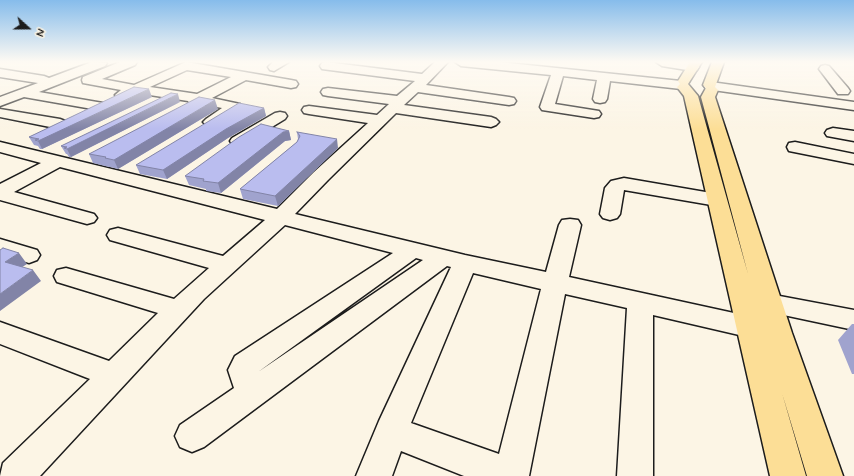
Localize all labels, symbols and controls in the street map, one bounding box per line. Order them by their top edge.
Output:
north arrow [8,8,48,48]
text: N [31,26,47,38]

